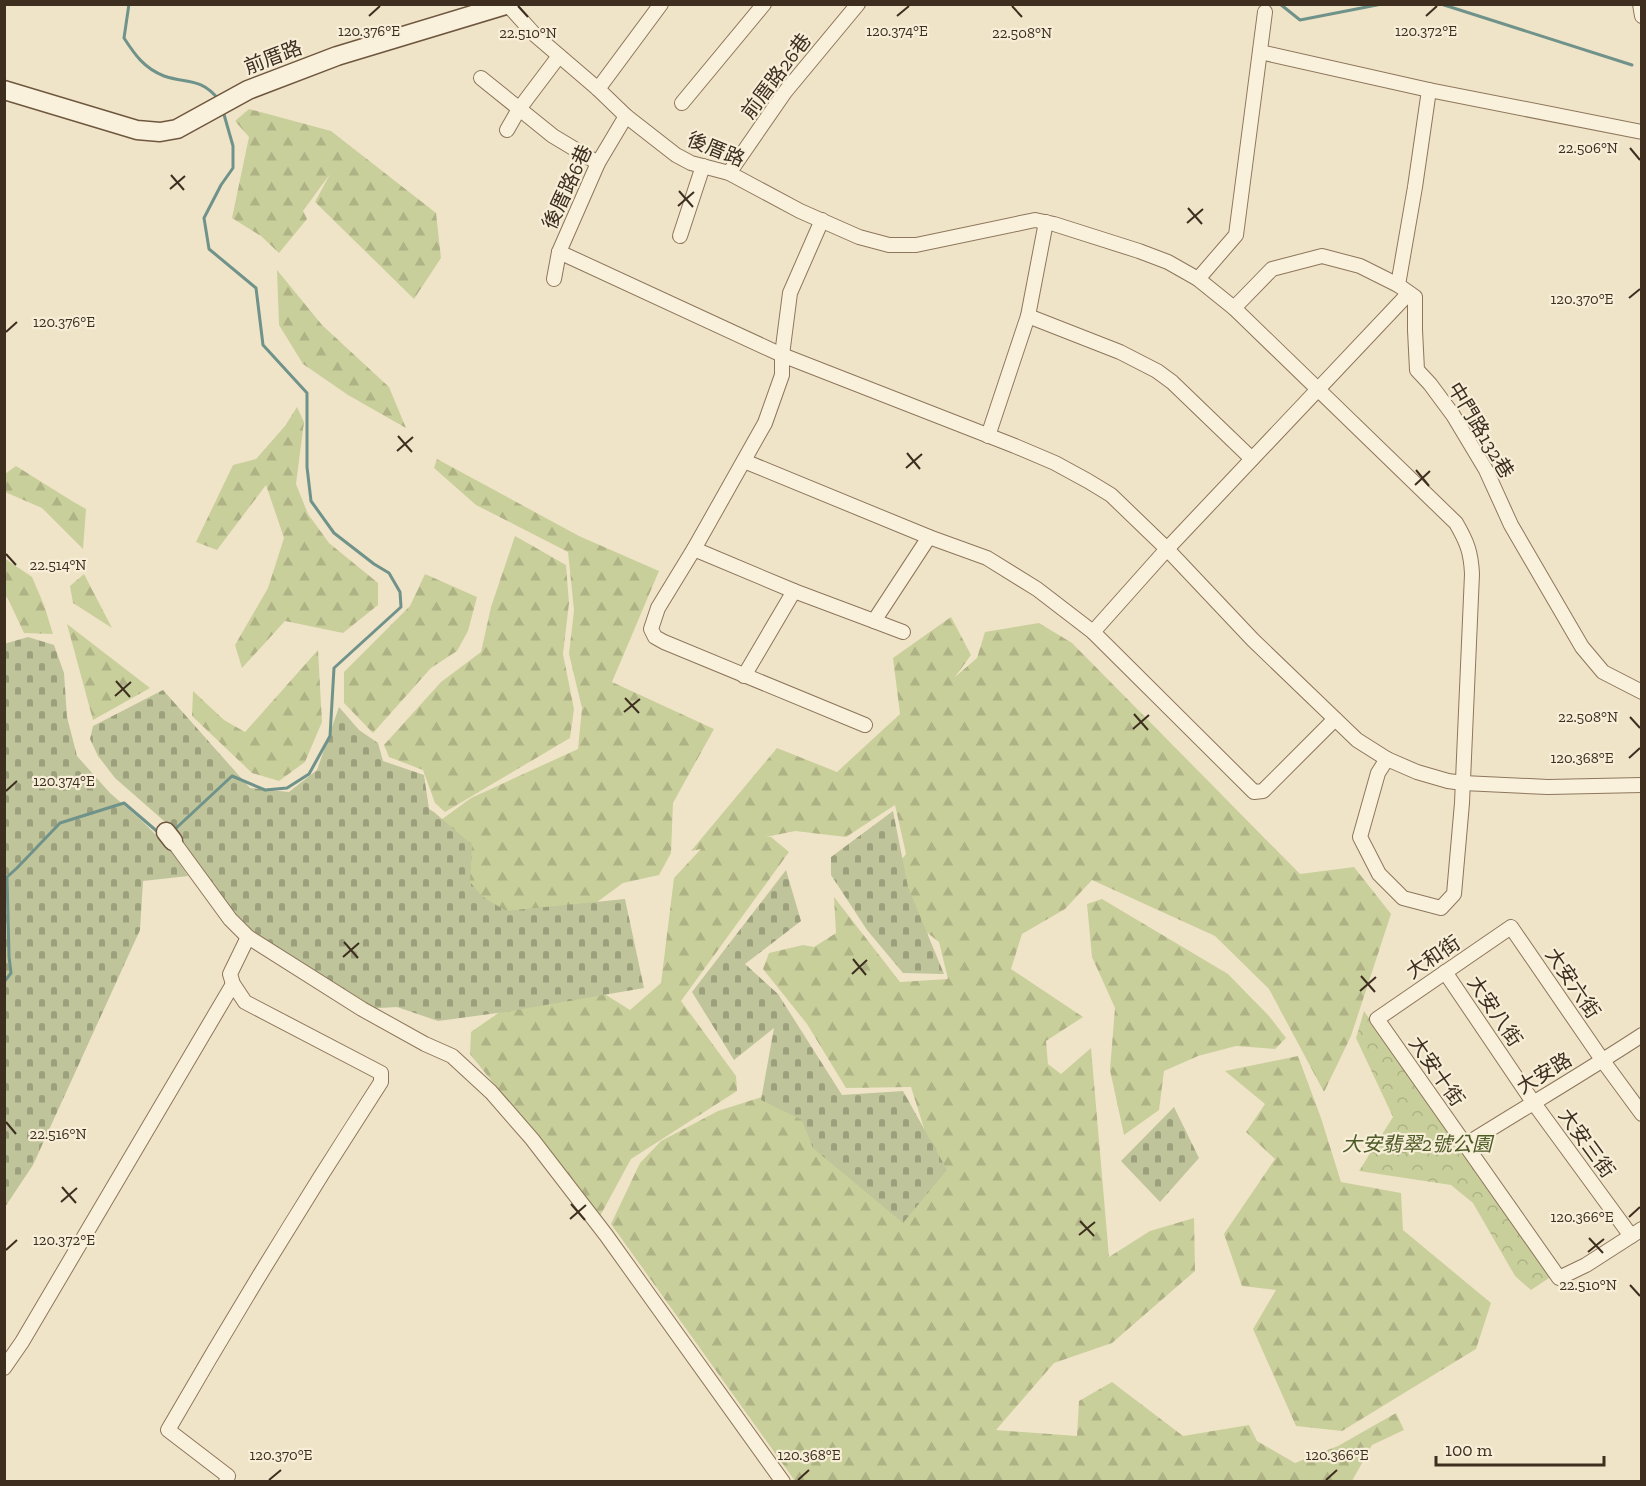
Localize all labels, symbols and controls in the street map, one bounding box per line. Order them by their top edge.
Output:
text: 120.376°E [338,22,400,40]
text: 120.374°E [866,22,928,40]
text: 120.372°E [1395,22,1457,40]
text: 22.510°N [499,24,557,42]
text: 22.508°N [992,24,1052,42]
street label: 前厝路26巷 [736,28,816,124]
street label: 前厝路 [241,35,305,79]
street label: 後厝路 [684,127,748,171]
text: 22.506°N [1558,139,1618,157]
street label: 後厝路6巷 [537,141,597,233]
text: 120.370°E [1551,290,1614,308]
text: 120.376°E [33,313,95,331]
street label: 中門路132巷 [1443,378,1519,482]
text: 22.514°N [30,556,86,574]
text: 22.508°N [1558,708,1618,726]
text: 120.368°E [1550,749,1614,767]
text: 120.374°E [33,772,95,790]
street label: 大和街 [1401,930,1465,984]
street label: 大安六街 [1541,943,1605,1023]
street label: 大安八街 [1463,971,1527,1051]
street label: 大安十街 [1404,1031,1470,1111]
street label: 大安路 [1512,1047,1576,1099]
street label: 大安三街 [1554,1104,1620,1182]
text: 22.516°N [29,1125,87,1143]
park label: 大安翡翠2號公園 [1342,1132,1495,1156]
text: 120.366°E [1550,1208,1614,1226]
text: 120.372°E [33,1231,95,1249]
text: 22.510°N [1559,1276,1617,1294]
scale bar [1436,1429,1604,1467]
text: 100 m [1445,1439,1493,1461]
text: 120.370°E [250,1446,313,1464]
text: 120.368°E [777,1446,841,1464]
text: 120.366°E [1305,1446,1369,1464]

